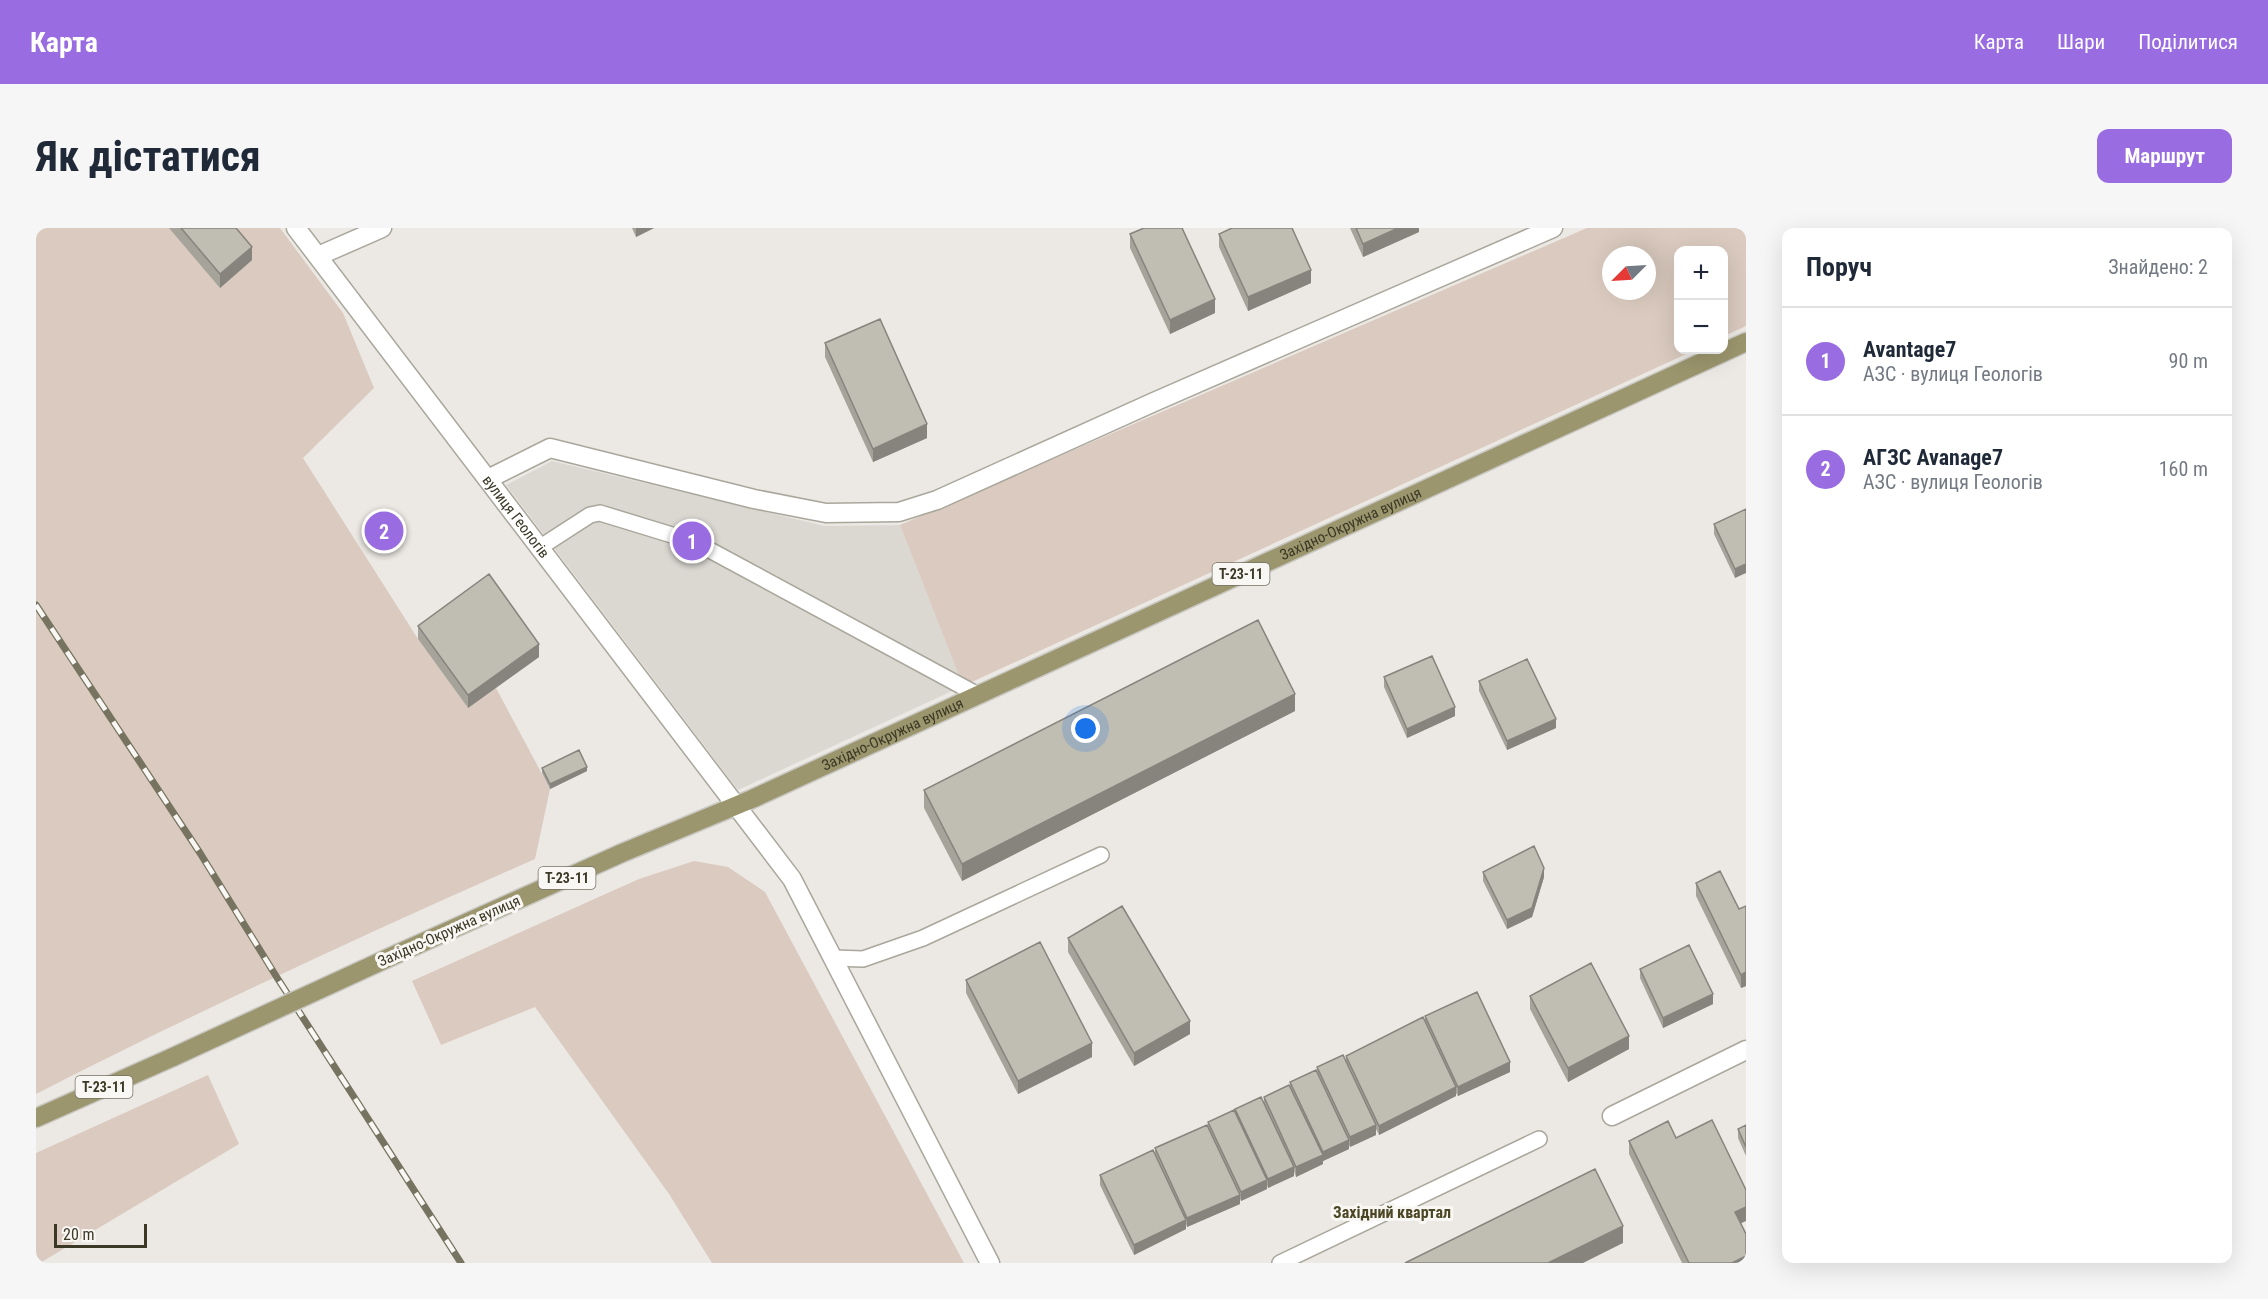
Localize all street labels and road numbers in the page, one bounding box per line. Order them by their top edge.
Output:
street label: вулиця Геологів [479,472,553,562]
street label: Західно-Окружна вулиця [1277,483,1424,564]
road number: Т-23-11 [1212,563,1270,585]
street label: Західно-Окружна вулиця [819,694,966,775]
road number: Т-23-11 [538,867,596,889]
street label: Західно-Окружна вулиця [375,892,523,970]
road number: Т-23-11 [76,1076,133,1098]

